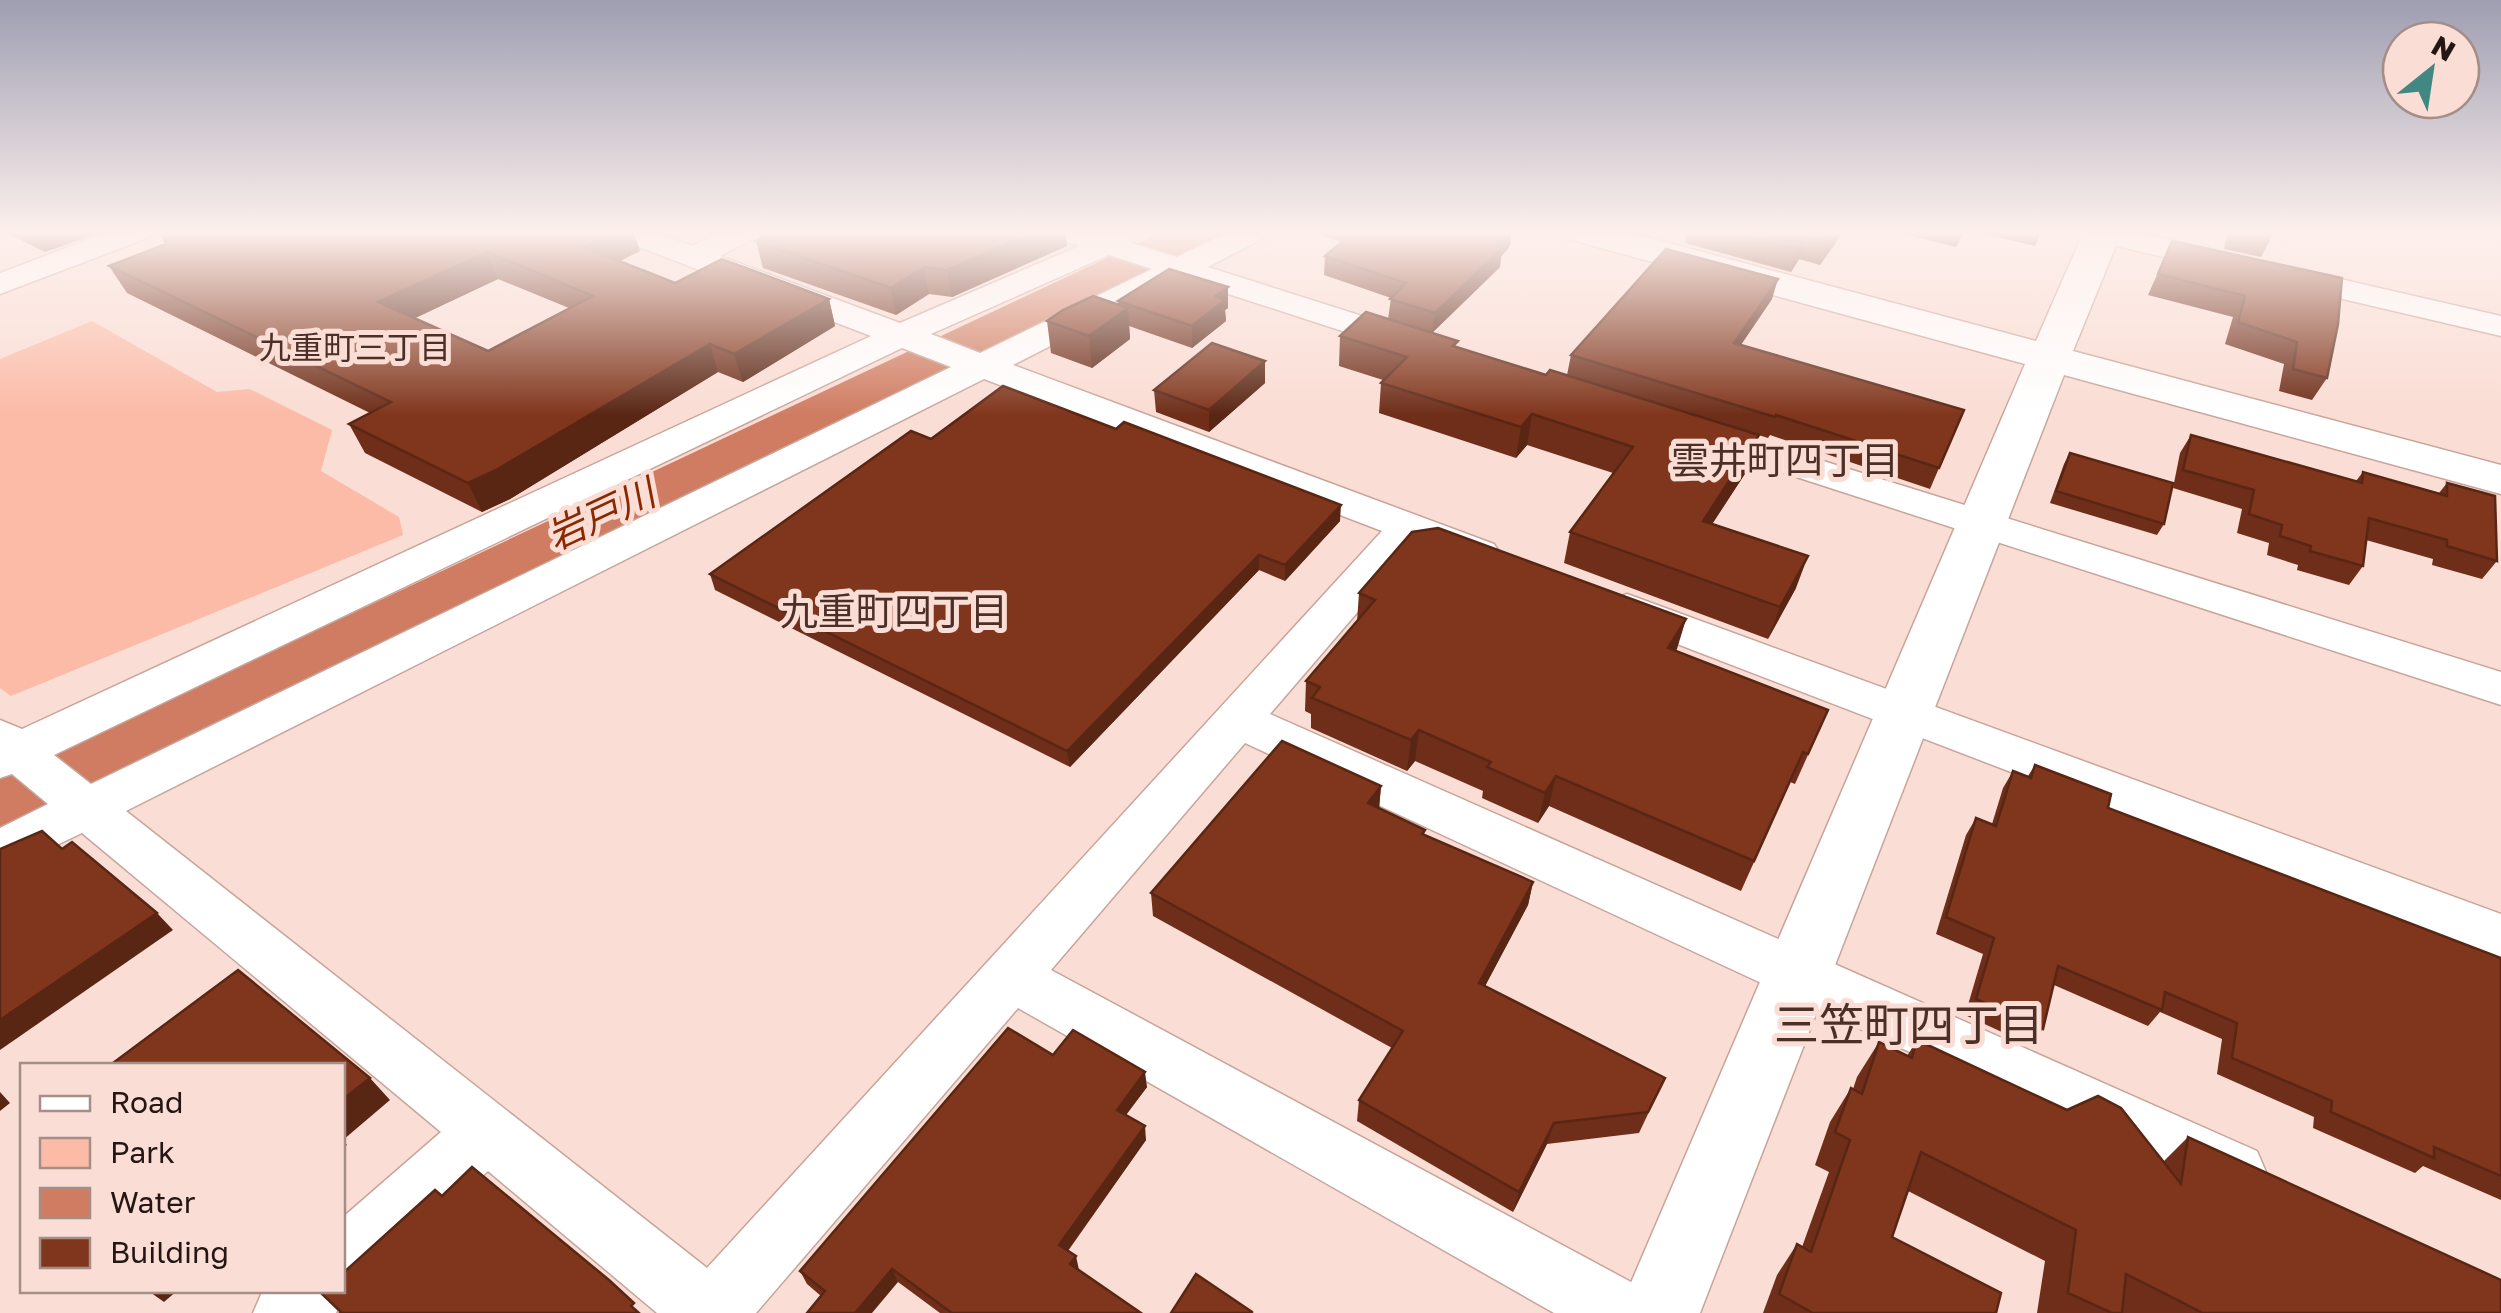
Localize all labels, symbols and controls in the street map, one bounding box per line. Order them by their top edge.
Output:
north arrow [2381,20,2481,120]
text: N [2426,28,2461,68]
district label: 九重町三丁目 [259,328,451,366]
district label: 雲井町四丁目 [1671,437,1899,482]
water label: 岩戸川 [539,467,665,558]
district label: 九重町四丁目 [780,588,1008,633]
district label: 三笠町四丁目 [1774,997,2044,1051]
legend [20,1063,345,1293]
text: Road [110,1084,184,1120]
text: Park [110,1134,175,1170]
text: Water [110,1184,196,1220]
text: Building [110,1234,229,1270]

